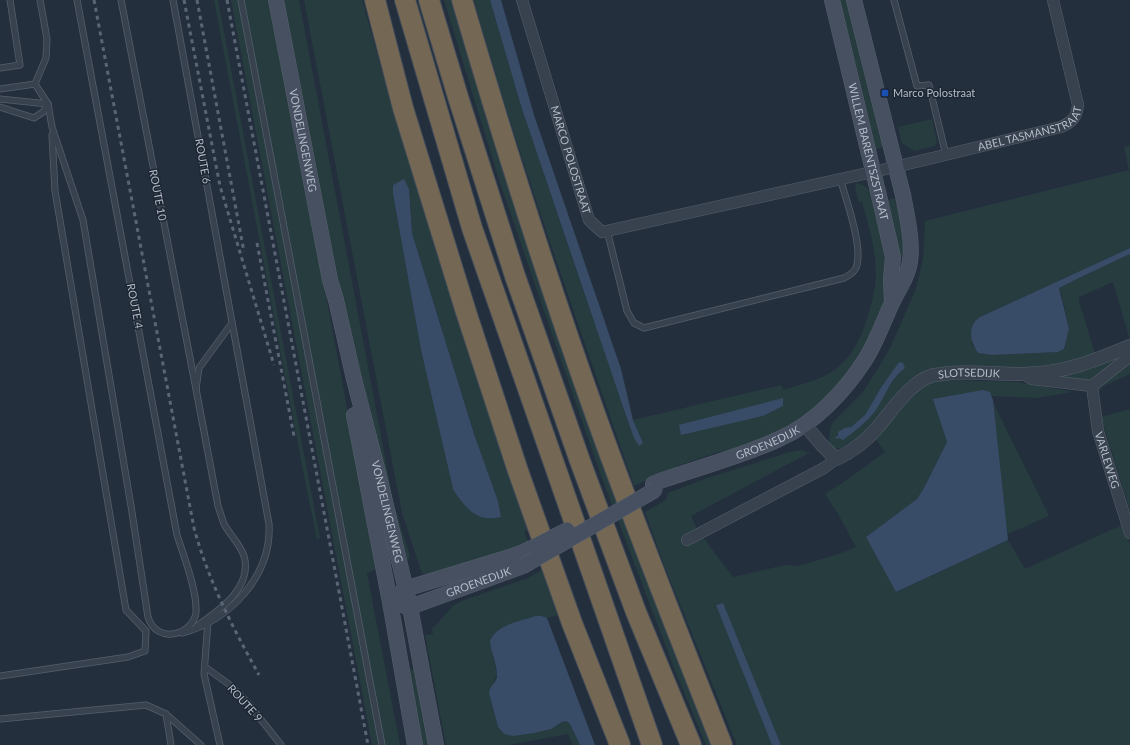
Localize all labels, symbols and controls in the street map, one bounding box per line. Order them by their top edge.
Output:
street label: WILLEM BARENTSZSTRAAT [846,82,892,222]
place label: Marco Polostraat [893,86,975,99]
street label: VONDELINGENWEG [287,88,320,193]
marker: Marco Polostraat [880,88,890,98]
street label: MARCO POLOSTRAAT [548,104,594,216]
street label: ABEL TASMANSTRAAT [976,104,1084,153]
street label: ROUTE 6 [193,137,214,185]
street label: ROUTE 10 [147,168,170,222]
street label: ROUTE 4 [125,282,146,330]
street label: SLOTSEDIJK [937,365,1001,381]
street label: GROENEDIJK [734,422,802,462]
street label: VARLEWEG [1093,430,1123,490]
street label: VONDELINGENWEG [369,459,406,564]
street label: GROENEDIJK [444,564,513,599]
street label: ROUTE 9 [225,681,266,724]

